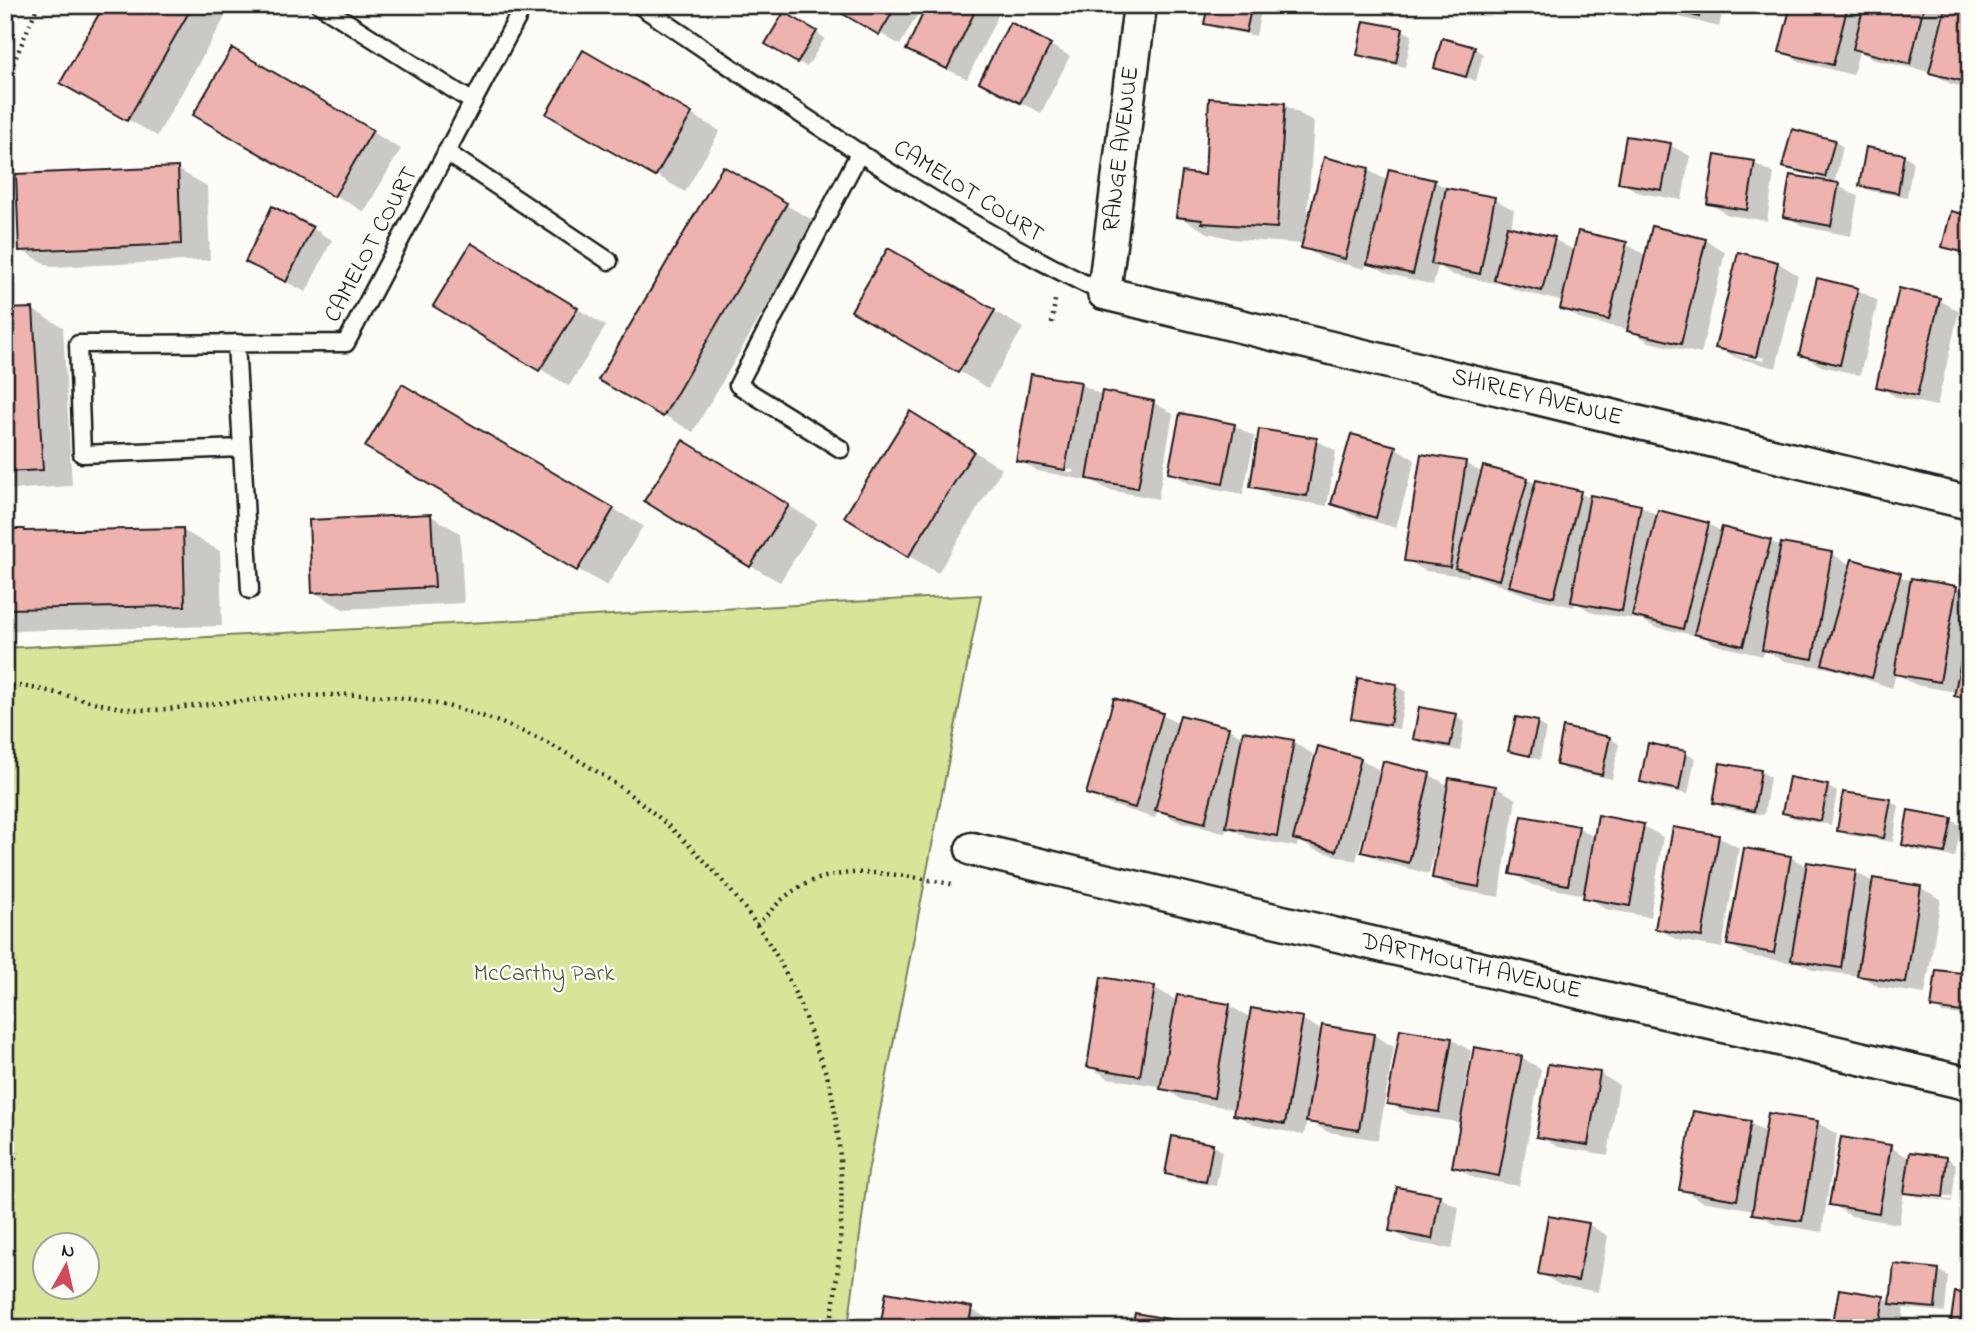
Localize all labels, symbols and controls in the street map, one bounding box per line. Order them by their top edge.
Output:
street label: RANGE AVENUE [1094,64,1150,234]
street label: CAMELOT COURT [886,132,1050,253]
street label: CAMELOT COURT [316,161,428,329]
street label: SHIRLEY AVENUE [1448,360,1626,436]
street label: DARTMOUTH AVENUE [1356,924,1585,1009]
park label: McCarthy Park [474,957,615,993]
north arrow [32,1232,102,1302]
text: N [60,1237,76,1266]

